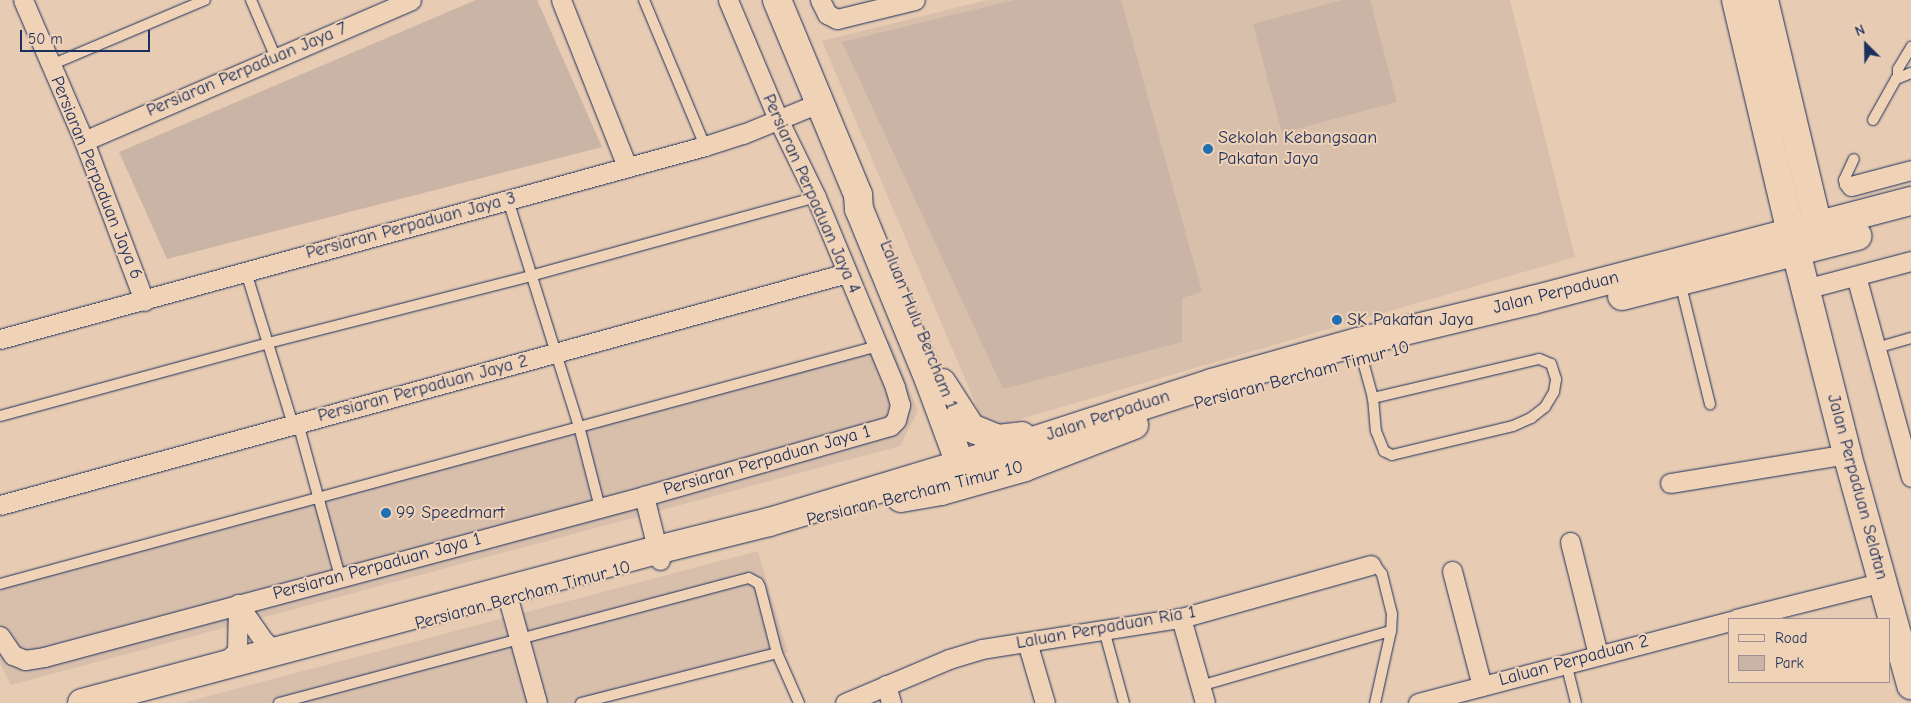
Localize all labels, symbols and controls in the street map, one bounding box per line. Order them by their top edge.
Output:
street label: Persiaran Perpaduan Jaya 7 [143,18,351,122]
scale bar [22,20,152,52]
north arrow [1841,20,1891,70]
text: N [1852,21,1867,40]
text: 50 m [28,30,63,48]
street label: Persiaran Perpaduan Jaya 6 [45,73,147,283]
street label: Persiaran Perpaduan Jaya 4 [757,91,865,297]
place label: Sekolah Kebangsaan Pakatan Jaya [1218,128,1377,170]
marker: Sekolah Kebangsaan Pakatan Jaya [1202,143,1214,155]
street label: Persiaran Perpaduan Jaya 3 [304,188,518,264]
street label: Laluan Hulu Bercham 1 [874,237,962,413]
street label: Jalan Perpaduan [1491,267,1621,319]
place label: SK Pakatan Jaya [1347,309,1474,331]
marker: SK Pakatan Jaya [1331,314,1343,326]
street label: Persiaran Bercham Timur 10 [1192,337,1412,415]
street label: Persiaran Perpaduan Jaya 2 [316,351,530,427]
street label: Jalan Perpaduan [1043,386,1173,446]
street label: Jalan Perpaduan Selatan [1822,392,1892,582]
street label: Persiaran Perpaduan Jaya 1 [661,421,873,501]
street label: Persiaran Bercham Timur 10 [804,457,1026,531]
place label: 99 Speedmart [396,502,505,524]
marker: 99 Speedmart [380,507,392,519]
street label: Persiaran Perpaduan Jaya 1 [271,529,483,605]
street label: Persiaran Bercham Timur 10 [413,557,633,635]
street label: Laluan Perpaduan Ria 1 [1015,602,1197,654]
legend [1728,618,1891,683]
text: Road [1775,629,1807,647]
street label: Laluan Perpaduan 2 [1497,631,1651,691]
text: Park [1775,654,1804,672]

